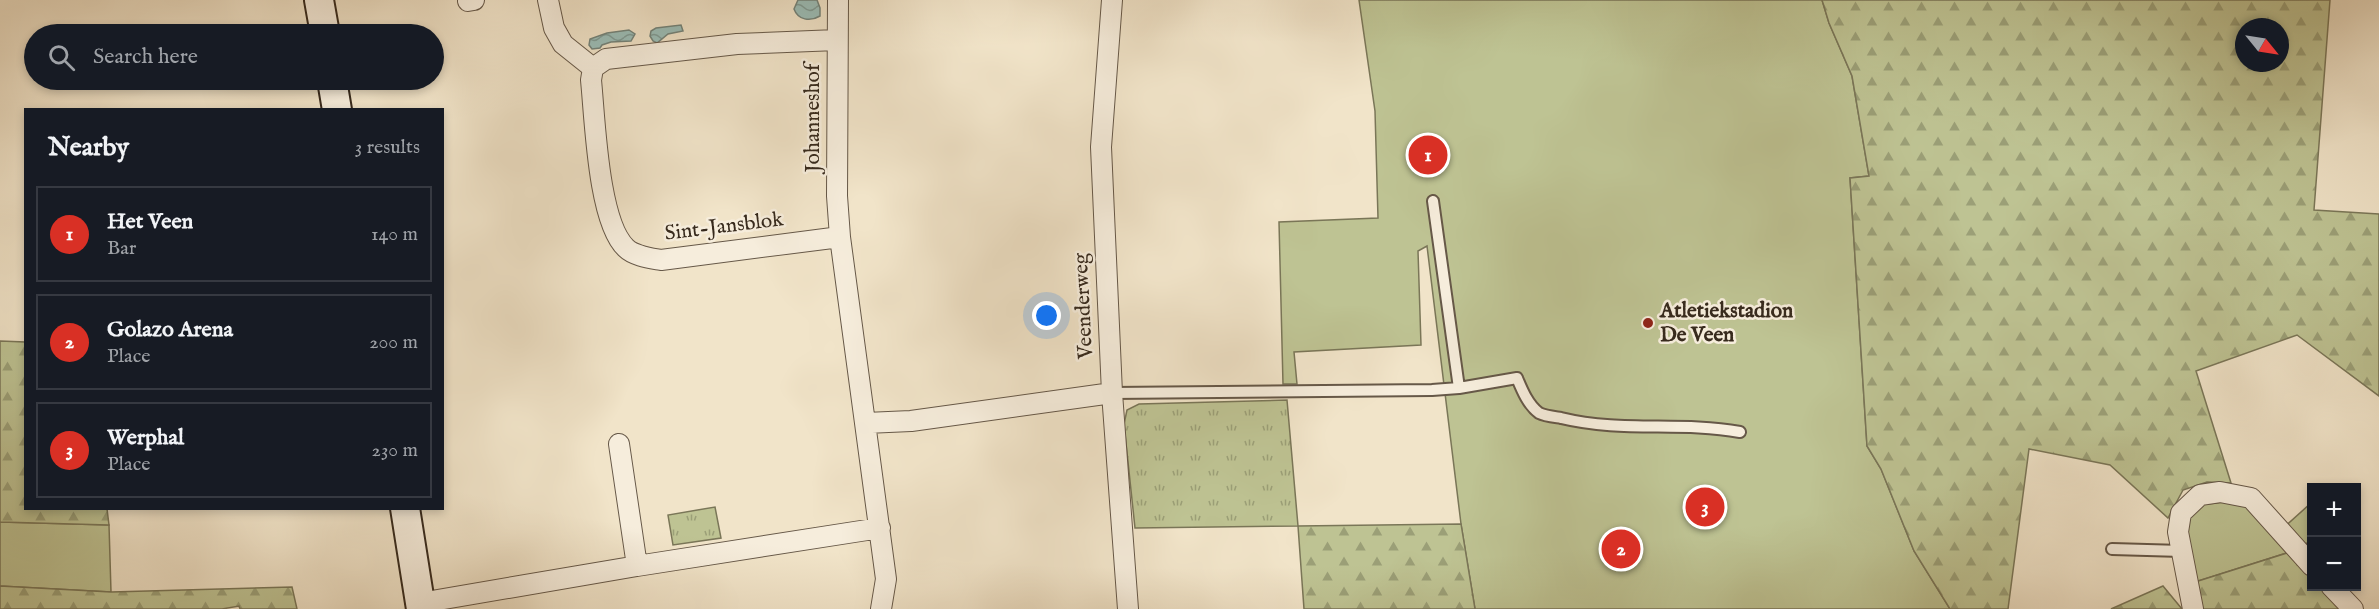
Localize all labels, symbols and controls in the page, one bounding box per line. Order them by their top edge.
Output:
north arrow [2235,18,2289,72]
search box [24,24,444,90]
icon: search [45,41,78,74]
text: Search here [93,43,198,71]
street label: Johanneshof [800,60,827,174]
text: Nearby [48,131,129,164]
pin: 1 [1408,132,1448,178]
text: 3 results [355,135,420,160]
street label: Sint-Jansblok [663,206,786,248]
text: Het Veen [107,208,193,236]
text: 1 [66,222,73,247]
text: 140 m [371,222,418,247]
text: Bar [107,236,136,261]
street label: Veenderweg [1068,252,1100,361]
place label: Atletiekstadion De Veen [1659,298,1793,349]
your location [1032,301,1061,330]
text: Golazo Arena [107,316,233,344]
marker: Atletiekstadion De Veen [1641,316,1655,330]
text: 2 [65,330,74,355]
text: 200 m [369,330,418,355]
text: Place [107,344,150,369]
text: Werphal [107,424,184,452]
text: 3 [66,438,73,463]
text: 230 m [372,438,418,463]
text: Place [107,452,150,477]
map controls [2307,483,2361,591]
button: + [2307,483,2361,537]
pin: 3 [1686,484,1724,530]
pin: 2 [1602,526,1640,572]
button: − [2307,537,2361,591]

